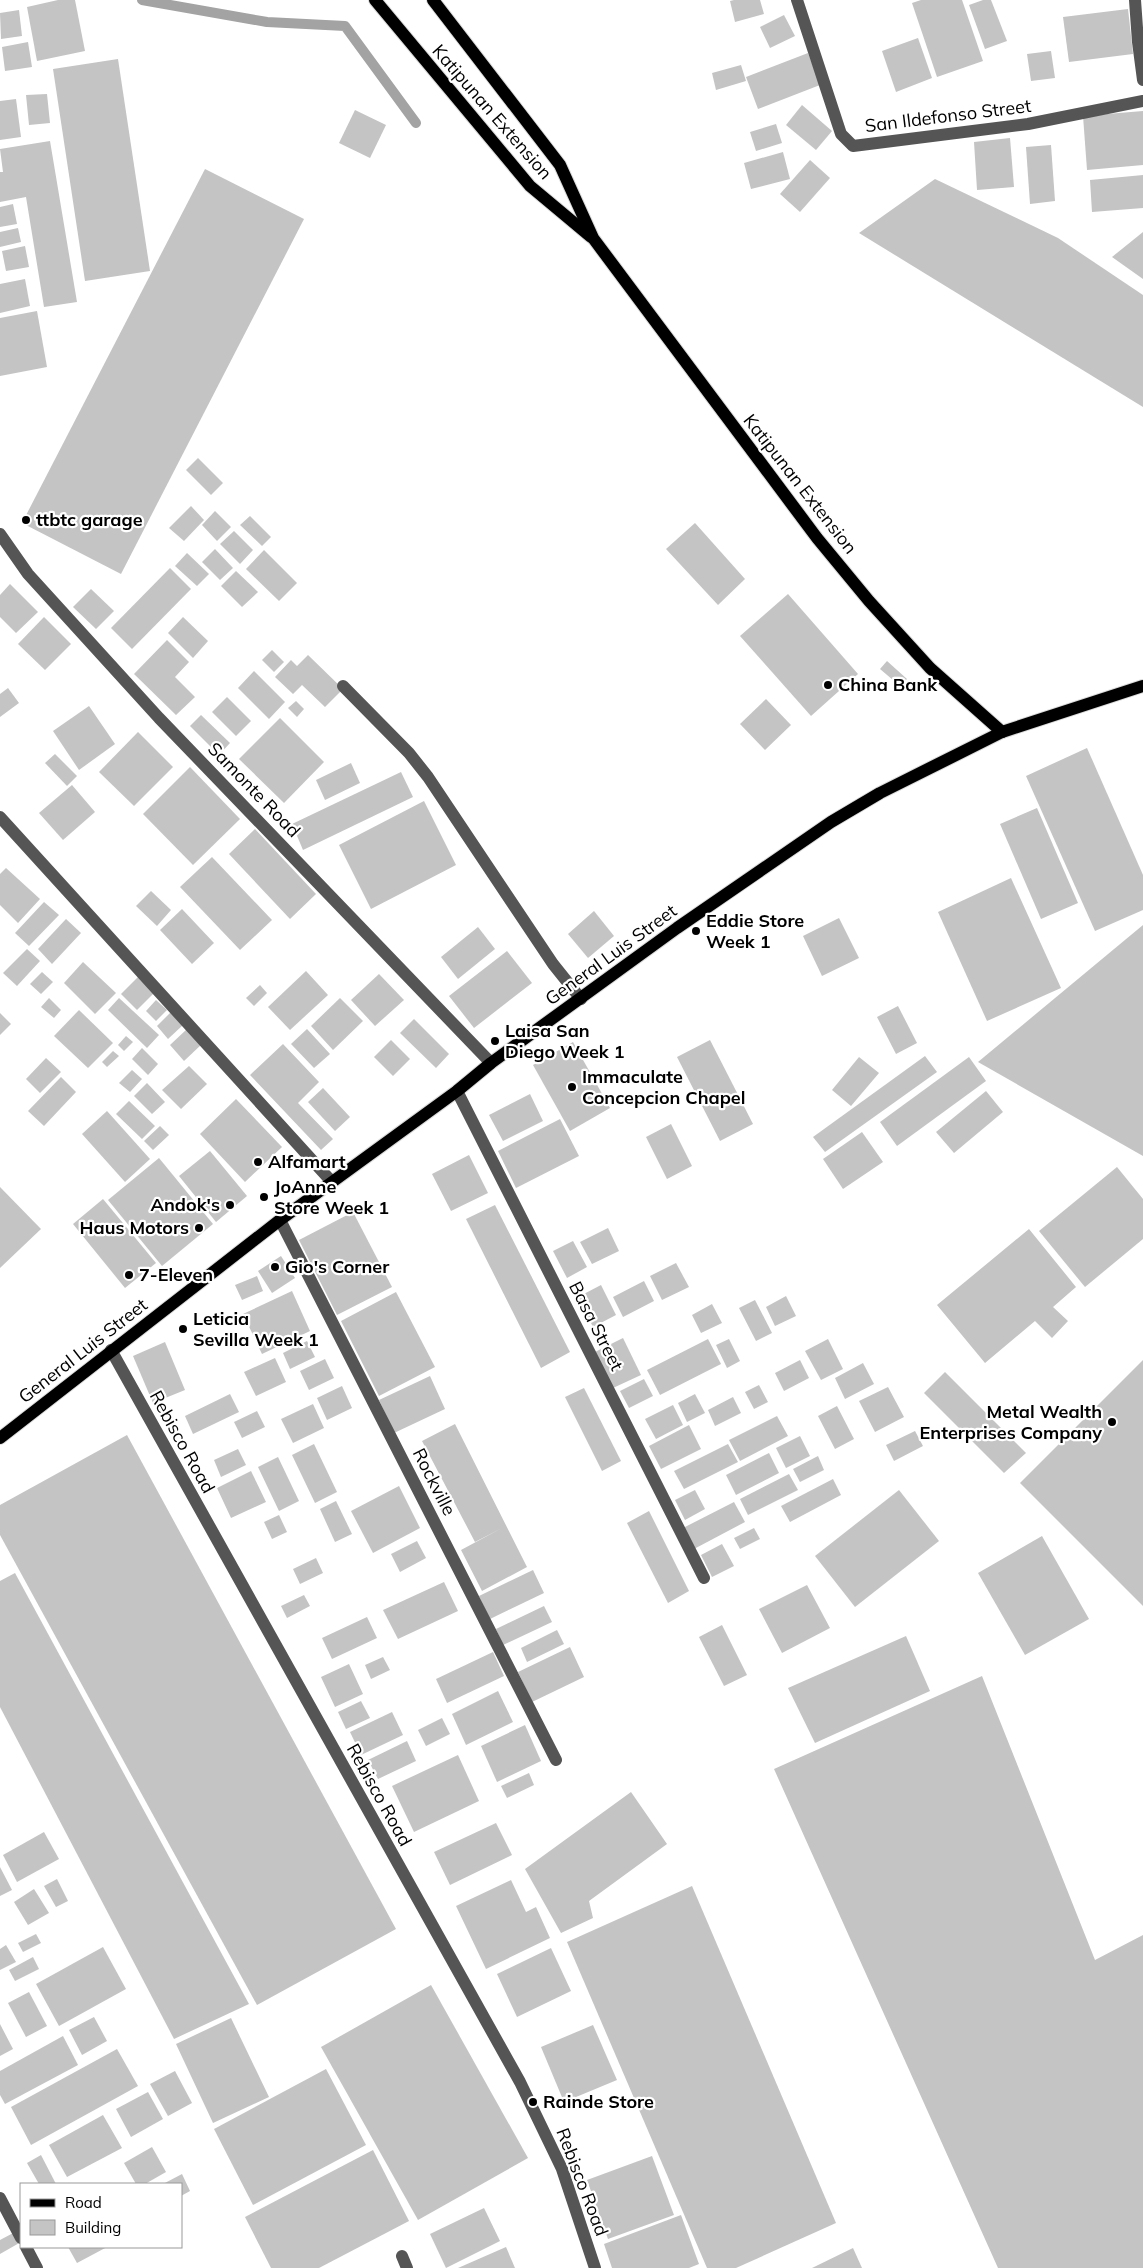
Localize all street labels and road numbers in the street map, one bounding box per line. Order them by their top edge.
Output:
street label: Katipunan Extension [427,39,557,184]
street label: San Ildefonso Street [864,94,1032,137]
street label: Katipunan Extension [739,409,862,558]
street label: Samonte Road [203,737,306,842]
street label: General Luis Street [540,899,681,1010]
street label: Basa Street [564,1277,629,1374]
street label: General Luis Street [14,1293,152,1408]
street label: Rebisco Road [145,1386,220,1497]
street label: Rockville [408,1444,461,1519]
street label: Rebisco Road [342,1739,417,1850]
street label: Rebisco Road [551,2125,614,2239]

